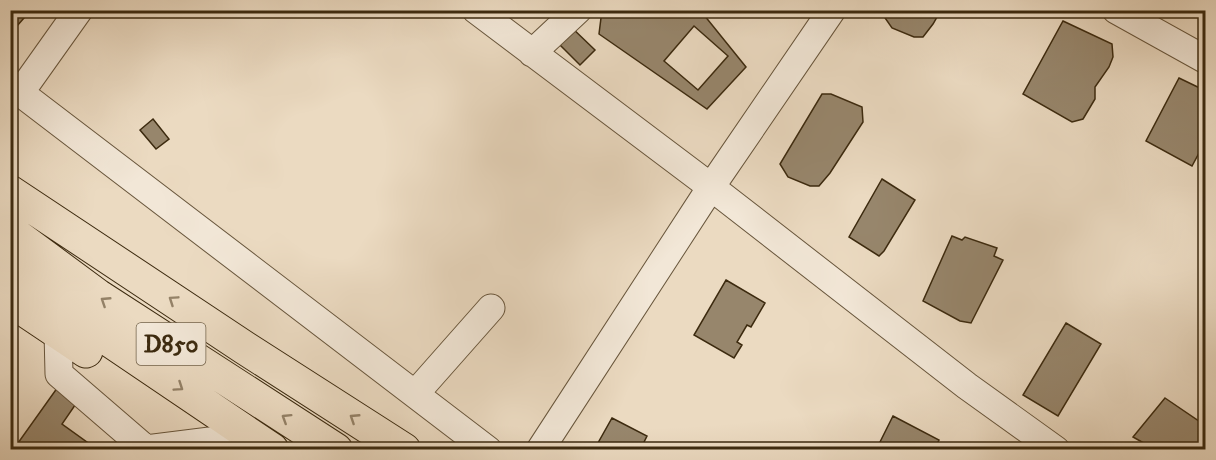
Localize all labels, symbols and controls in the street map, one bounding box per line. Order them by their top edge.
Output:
one-way arrow [169,296,179,308]
one-way arrow [101,297,112,308]
road number: D850 [136,323,206,365]
one-way arrow [173,380,184,391]
one-way arrow [350,414,361,425]
one-way arrow [282,415,293,426]

